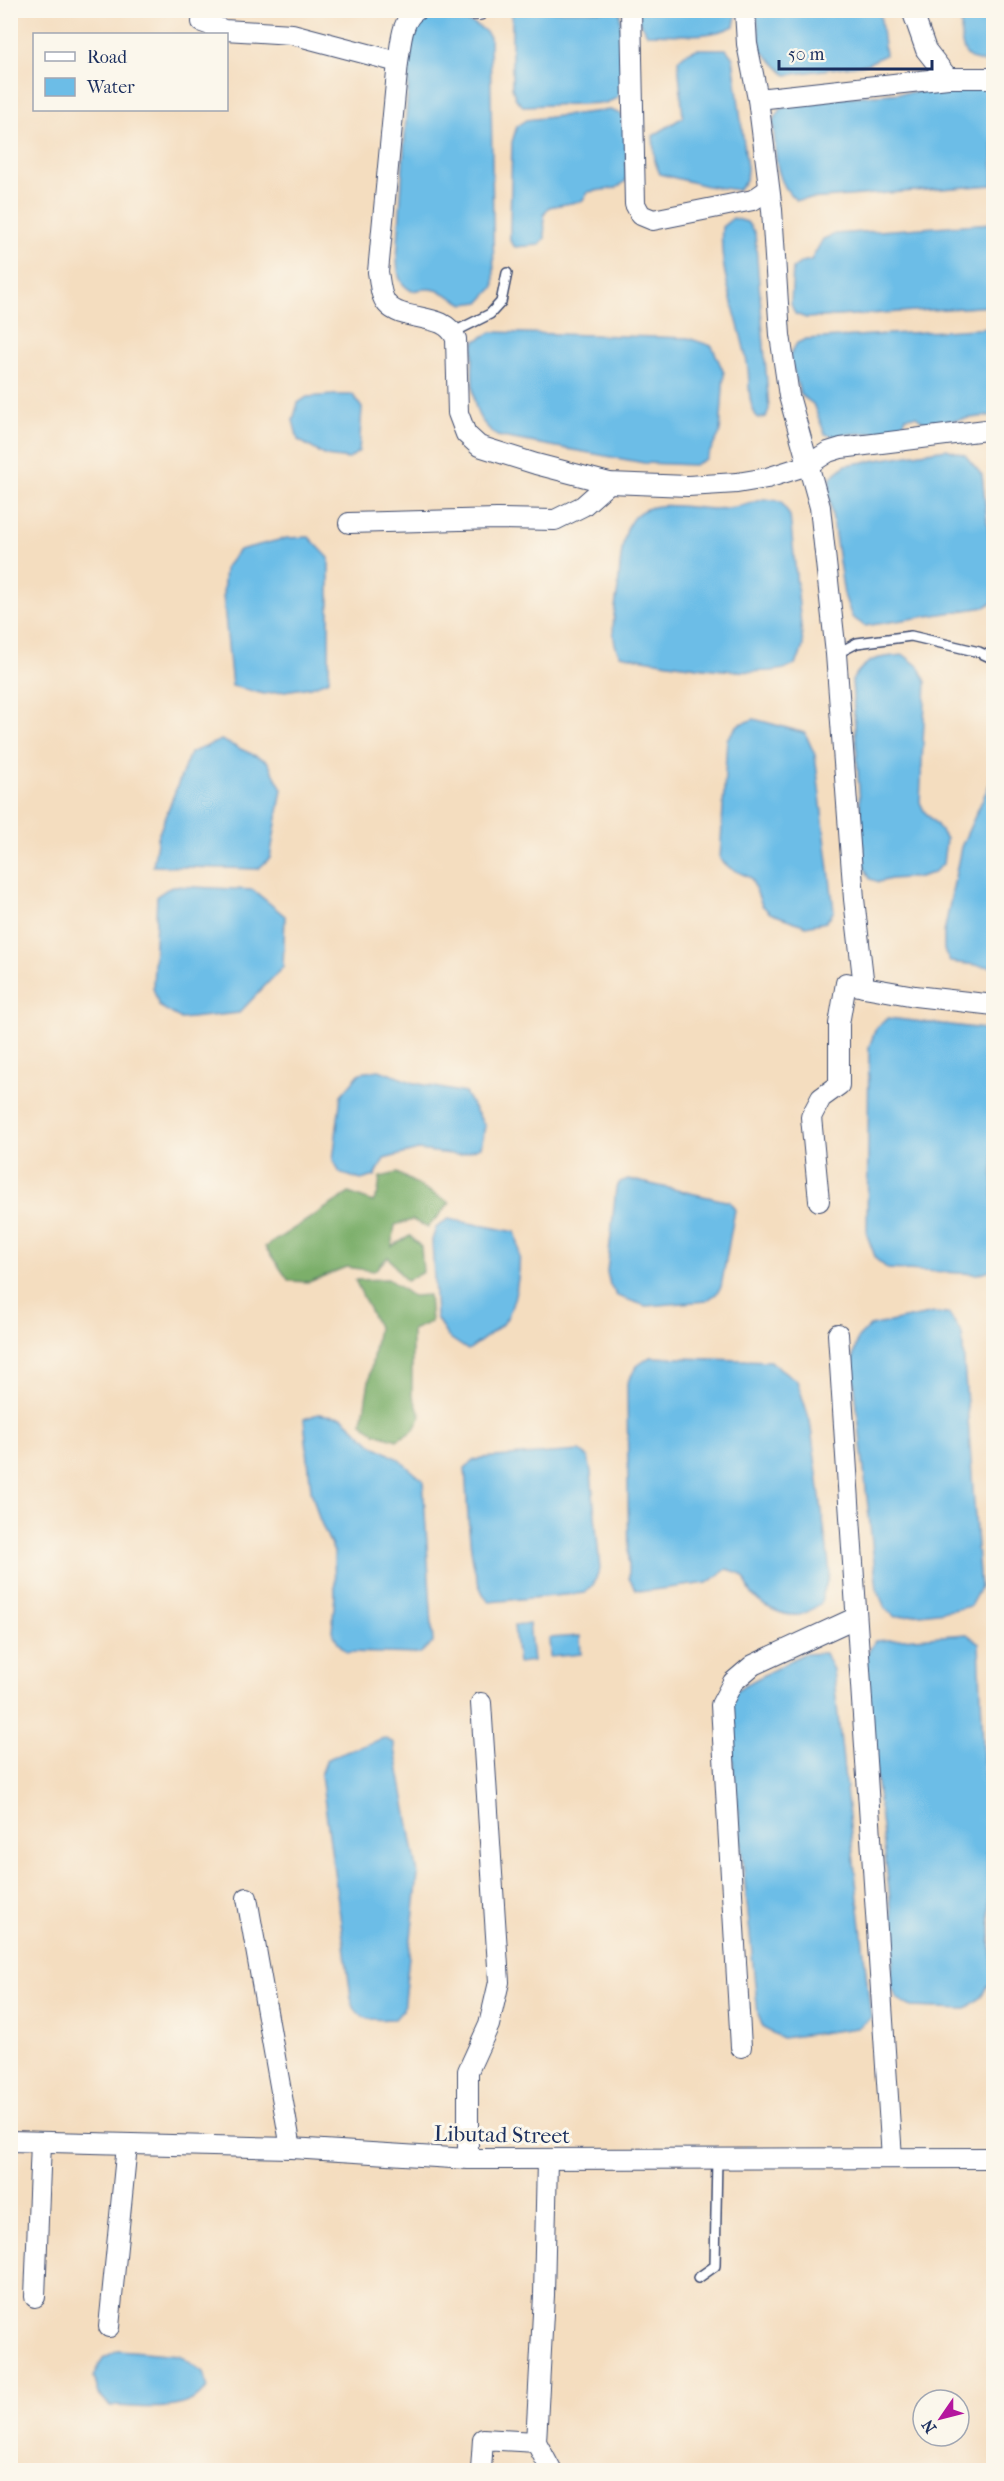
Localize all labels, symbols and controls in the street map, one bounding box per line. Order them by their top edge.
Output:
legend [33,33,228,111]
scale bar [779,33,932,71]
text: 50 m [788,44,825,65]
text: Road [87,47,127,68]
text: Water [86,77,135,98]
street label: Libutad Street [434,2121,570,2149]
north arrow [911,2388,971,2448]
text: N [917,2415,940,2437]

